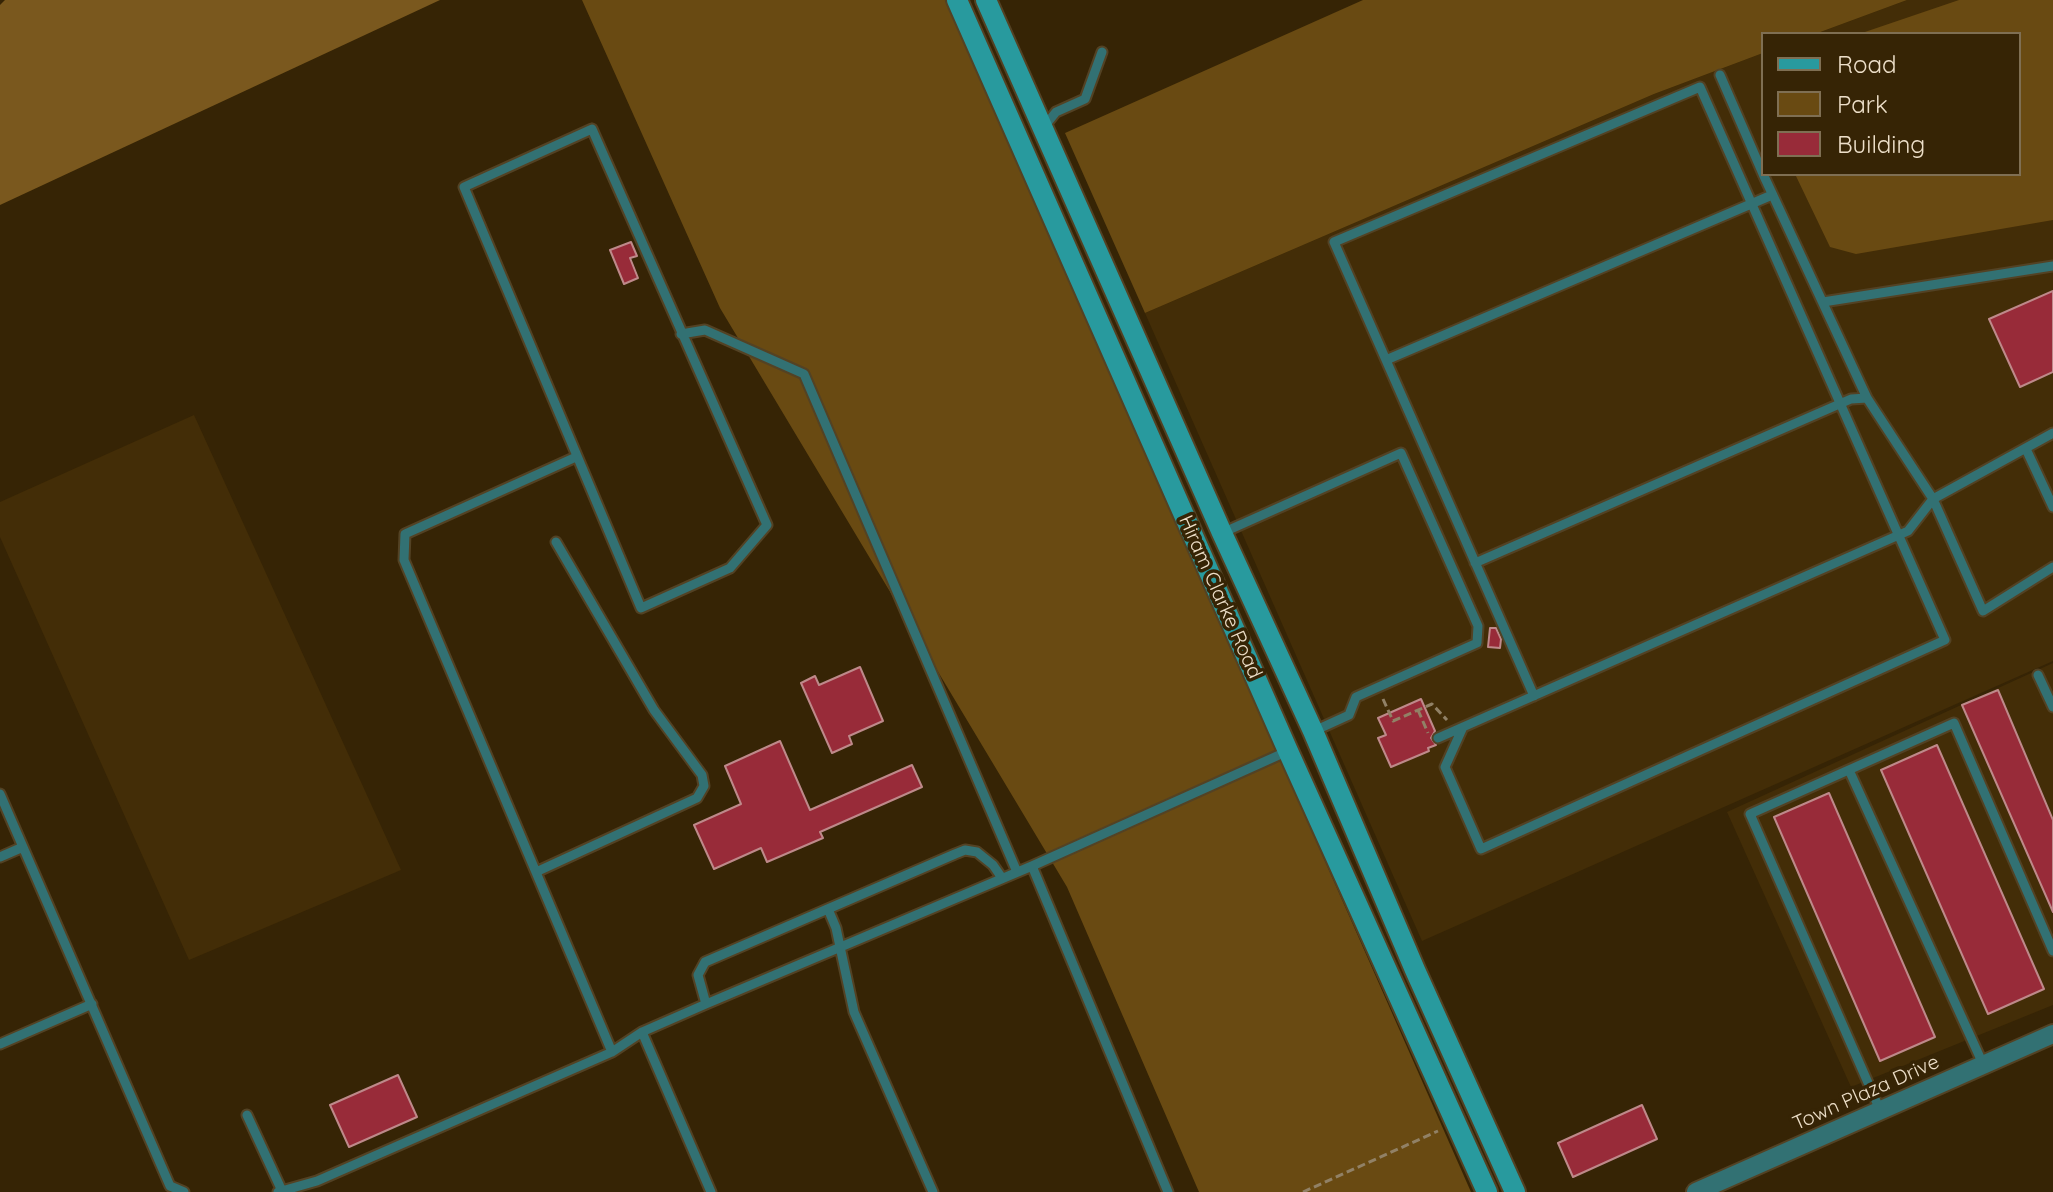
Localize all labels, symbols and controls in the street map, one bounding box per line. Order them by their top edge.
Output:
legend [1761,32,2021,176]
text: Road [1837,49,1897,79]
text: Park [1837,89,1888,119]
text: Building [1837,129,1925,159]
street label: Hiram Clarke Road [1173,512,1267,682]
street label: Town Plaza Drive [1789,1050,1943,1136]

